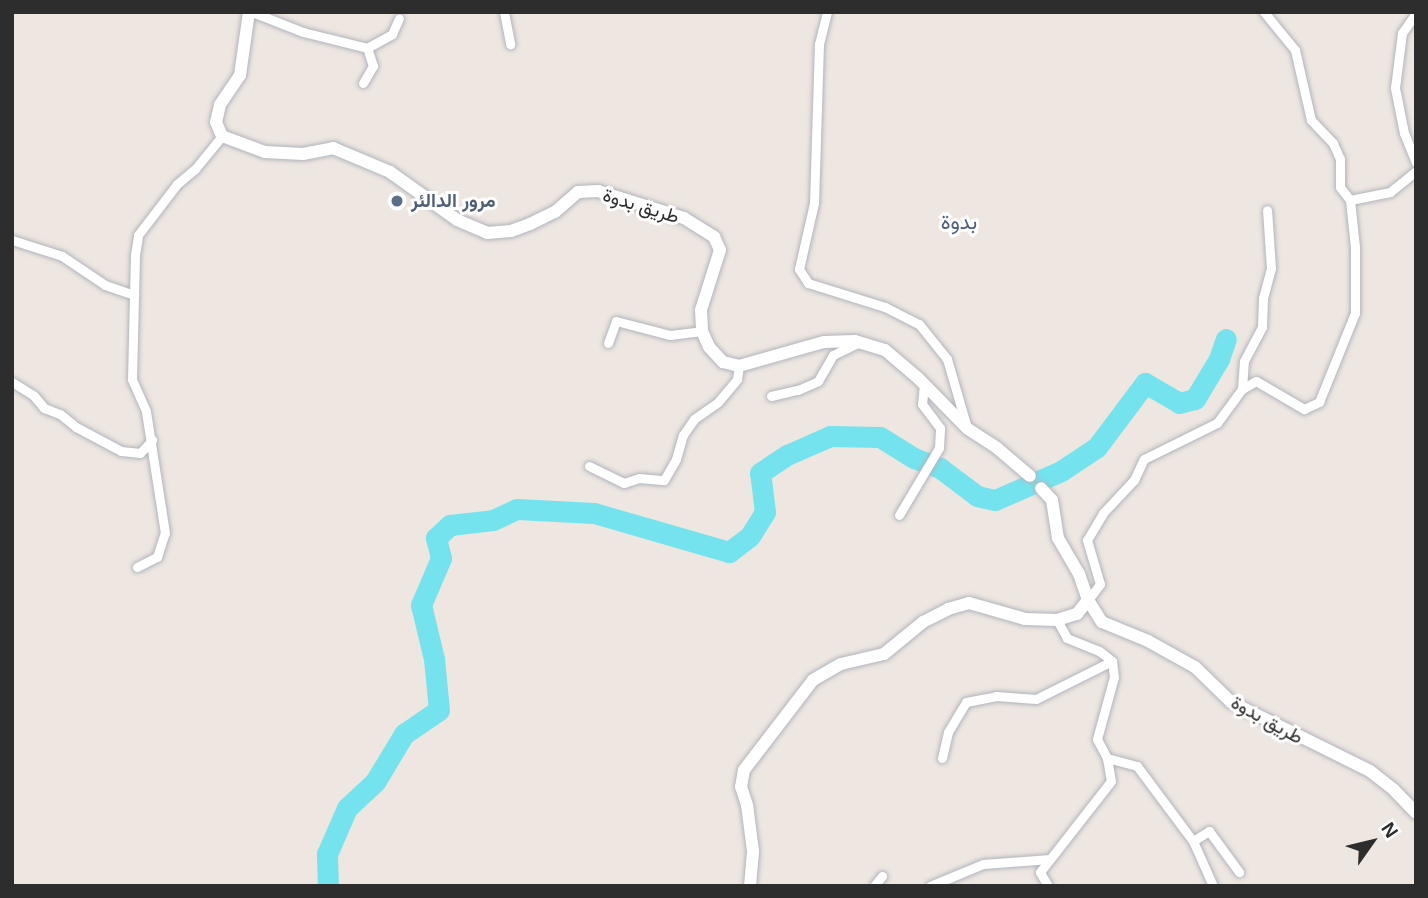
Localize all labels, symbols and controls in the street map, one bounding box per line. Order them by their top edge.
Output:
street label: طريق بدوة [600,184,682,228]
place label: مرور الدالئر [411,190,495,212]
marker: مرور الدالئر [389,193,405,209]
district label: بدوة [941,209,977,235]
street label: طريق بدوة [1227,691,1307,749]
north arrow [1337,807,1407,877]
text: N [1377,818,1402,842]

